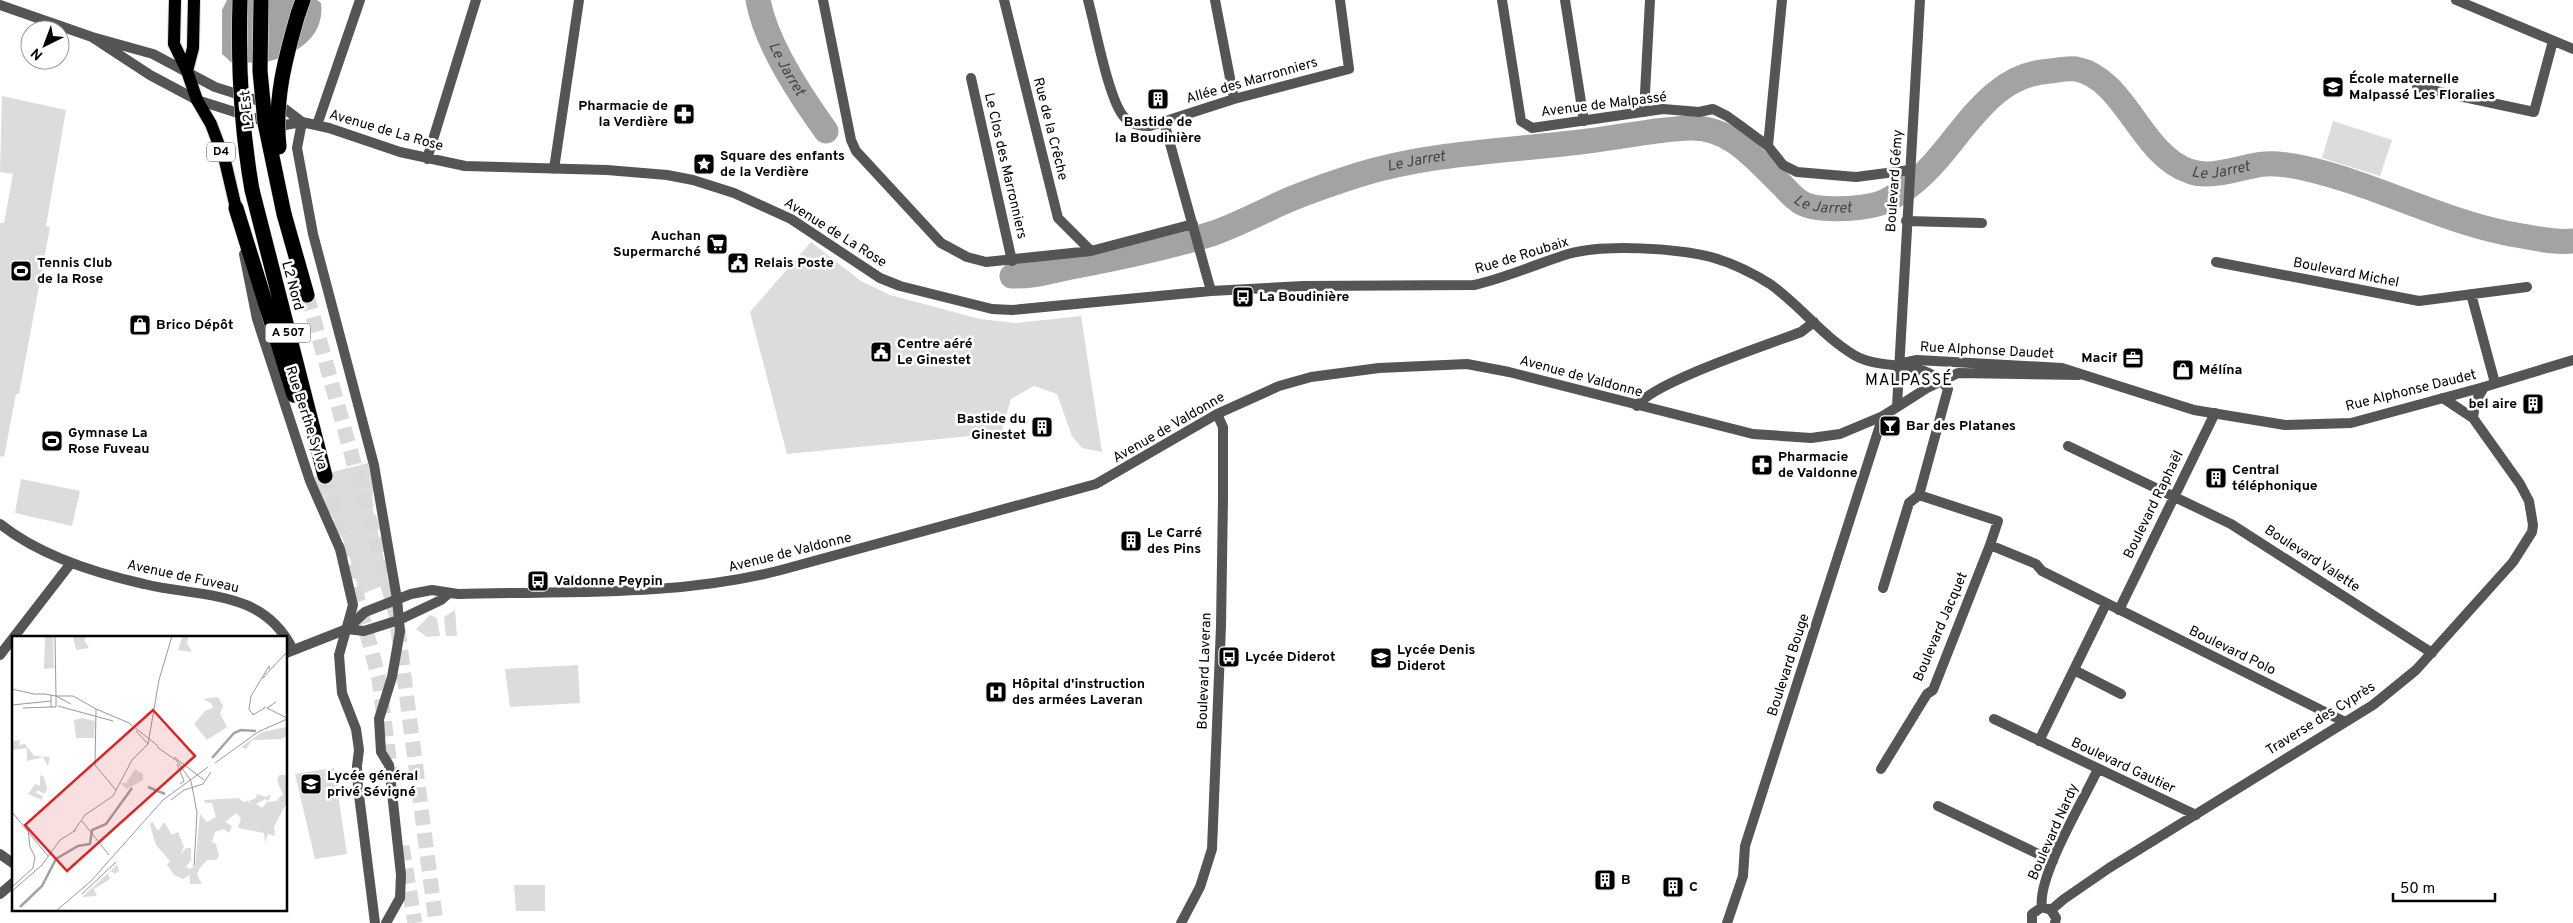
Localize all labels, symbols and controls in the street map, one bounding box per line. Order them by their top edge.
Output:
north arrow [20,20,70,70]
water label: Le Jarret [764,39,809,100]
text: N [28,44,47,63]
street label: Allée des Marronniers [1184,54,1320,108]
place label: École maternelle Malpassé Les Floralies [2349,70,2495,104]
school or university icon: École maternelle Malpassé Les Floralies [2321,75,2345,99]
street label: Rue de la Crêche [1029,76,1071,182]
building icon: Bastide de la Boudinière [1146,87,1170,111]
street label: L2 Est [237,89,259,131]
street label: Avenue de Malpassé [1540,89,1668,121]
street label: Le Clos des Marronniers [980,91,1030,241]
place label: Pharmacie de la Verdière [578,98,668,131]
pharmacy icon: Pharmacie de la Verdière [672,102,696,126]
street label: Avenue de La Rose [327,107,445,155]
place label: Bastide de la Boudinière [1115,114,1201,147]
street label: Boulevard Gémy [1883,129,1907,233]
road number: D4 [207,142,235,162]
water label: Le Jarret [1385,147,1447,176]
place label: Square des enfants de la Verdière [720,148,845,181]
place icon: Square des enfants de la Verdière [692,152,716,176]
water label: Le Jarret [2190,157,2252,184]
water label: Le Jarret [1790,191,1853,218]
street label: Avenue de La Rose [781,195,889,271]
place label: Auchan Supermarché [613,228,701,261]
supermarket icon: Auchan Supermarché [705,232,729,256]
street label: Rue de Roubaix [1473,234,1571,278]
public building icon: Relais Poste [726,251,750,275]
street label: Boulevard Michel [2292,254,2400,292]
place label: Tennis Club de la Rose [37,255,112,288]
place label: Relais Poste [754,255,834,272]
sports icon: Tennis Club de la Rose [9,259,33,283]
street label: L2 Nord [277,259,307,313]
bus stop icon: La Boudinière [1231,285,1255,309]
place label: La Boudinière [1259,289,1350,306]
shop icon: Brico Dépôt [128,313,152,337]
place label: Brico Dépôt [156,317,234,334]
road number: A 507 [266,323,310,342]
place label: Centre aéré Le Ginestet [897,336,973,369]
street label: Rue Alphonse Daudet [1920,339,2054,363]
public building icon: Centre aéré Le Ginestet [869,340,893,364]
office icon: Macif [2121,346,2145,370]
place label: Macif [2081,350,2117,367]
street label: Avenue de Valdonne [1518,352,1644,402]
shop icon: Mélína [2171,358,2195,382]
place label: Mélína [2199,362,2242,379]
street label: Rue Berthe Sylva [281,364,331,472]
street label: Rue Alphonse Daudet [2344,367,2478,415]
district label: MALPASSÉ [1865,369,1953,391]
street label: Avenue de Valdonne [1110,389,1228,467]
building icon: bel aire [2521,392,2545,416]
place label: bel aire [2468,396,2517,413]
place label: Bastide du Ginestet [957,411,1026,444]
bar icon: Bar des Platanes [1878,414,1902,438]
building icon: Bastide du Ginestet [1030,415,1054,439]
place label: Bar des Platanes [1906,418,2016,435]
place label: Gymnase La Rose Fuveau [68,425,150,458]
sports icon: Gymnase La Rose Fuveau [40,429,64,453]
street label: Boulevard Raphaël [2120,448,2188,562]
place label: Pharmacie de Valdonne [1778,449,1858,482]
pharmacy icon: Pharmacie de Valdonne [1750,453,1774,477]
place label: Central téléphonique [2232,462,2318,495]
building icon: Central téléphonique [2204,466,2228,490]
street label: Boulevard Valette [2261,522,2363,596]
place label: Le Carré des Pins [1147,525,1202,558]
street label: Avenue de Valdonne [726,529,854,577]
building icon: Le Carré des Pins [1119,529,1143,553]
street label: Avenue de Fuveau [125,557,241,597]
bus stop icon: Valdonne Peypin [526,569,550,593]
street label: Boulevard Jacquet [1910,570,1972,684]
place label: Valdonne Peypin [554,573,663,590]
street label: Boulevard Laveran [1194,612,1216,730]
street label: Boulevard Bouge [1764,612,1814,718]
street label: Boulevard Polo [2186,623,2278,679]
inset map [12,636,288,910]
place label: Lycée Denis Diderot [1397,642,1476,675]
bus stop icon: Lycée Diderot [1217,645,1241,669]
school or university icon: Lycée Denis Diderot [1369,646,1393,670]
place label: Lycée Diderot [1245,649,1335,666]
place label: Hôpital d'instruction des armées Laveran [1012,676,1145,709]
street label: Traverse des Cyprès [2263,678,2379,760]
hospital icon: Hôpital d'instruction des armées Laveran [984,680,1008,704]
street label: Boulevard Gautier [2068,734,2178,798]
place label: Lycée général privé Sévigné [327,768,418,801]
school or university icon: Lycée général privé Sévigné [299,772,323,796]
street label: Boulevard Nardy [2025,781,2083,883]
building icon: B [1593,868,1617,892]
scale bar [2393,870,2496,902]
place label: B [1621,872,1631,889]
building icon: C [1661,875,1685,899]
place label: C [1689,879,1698,896]
text: 50 m [2400,880,2435,899]

